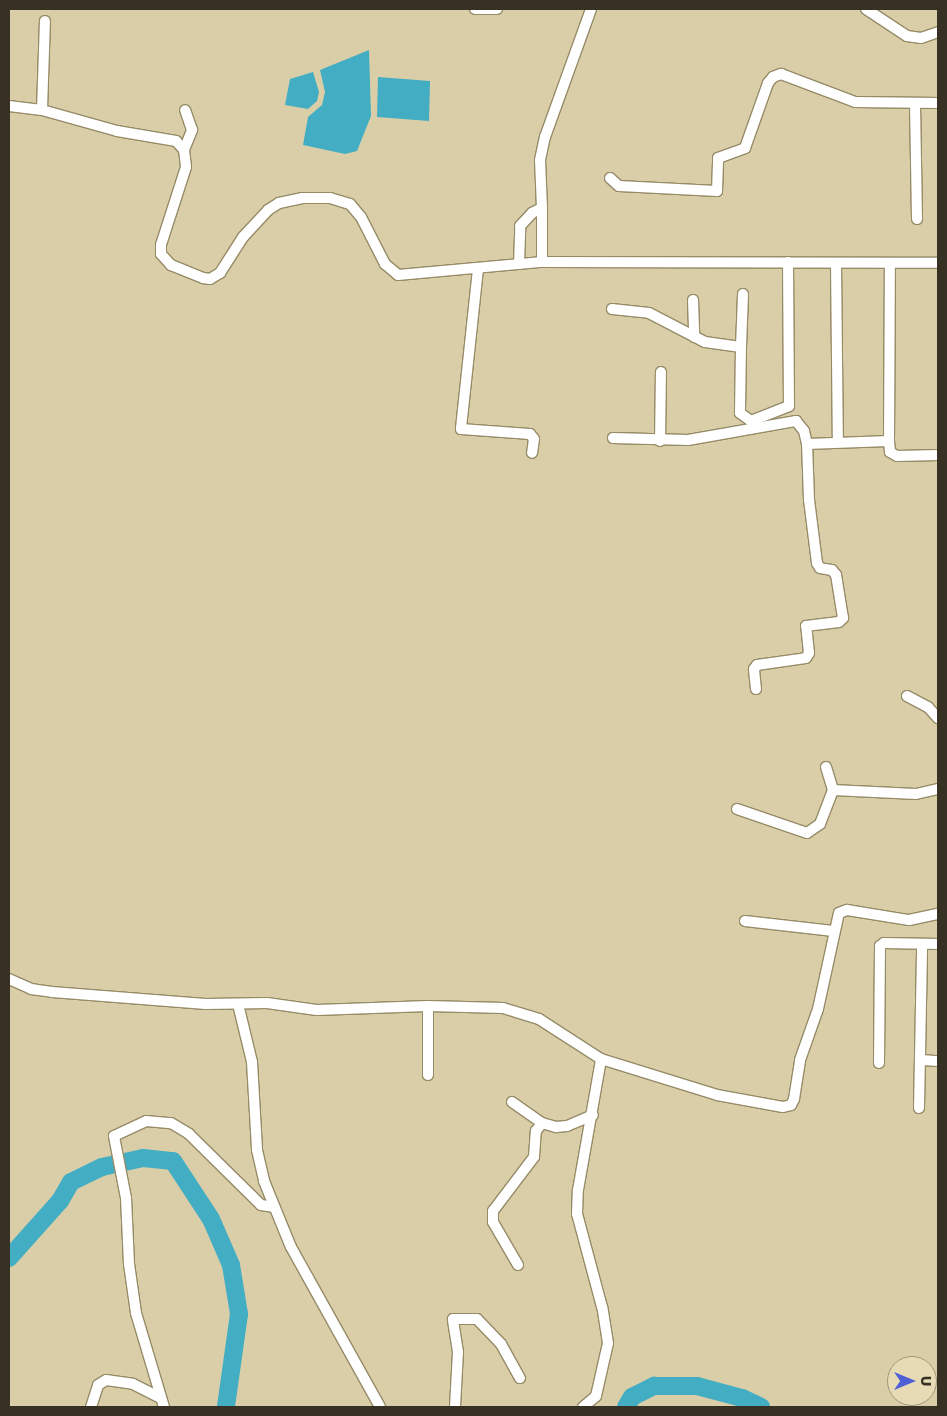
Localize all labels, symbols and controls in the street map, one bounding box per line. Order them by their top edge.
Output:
north arrow [887,1356,937,1406]
text: U [918,1376,935,1386]

